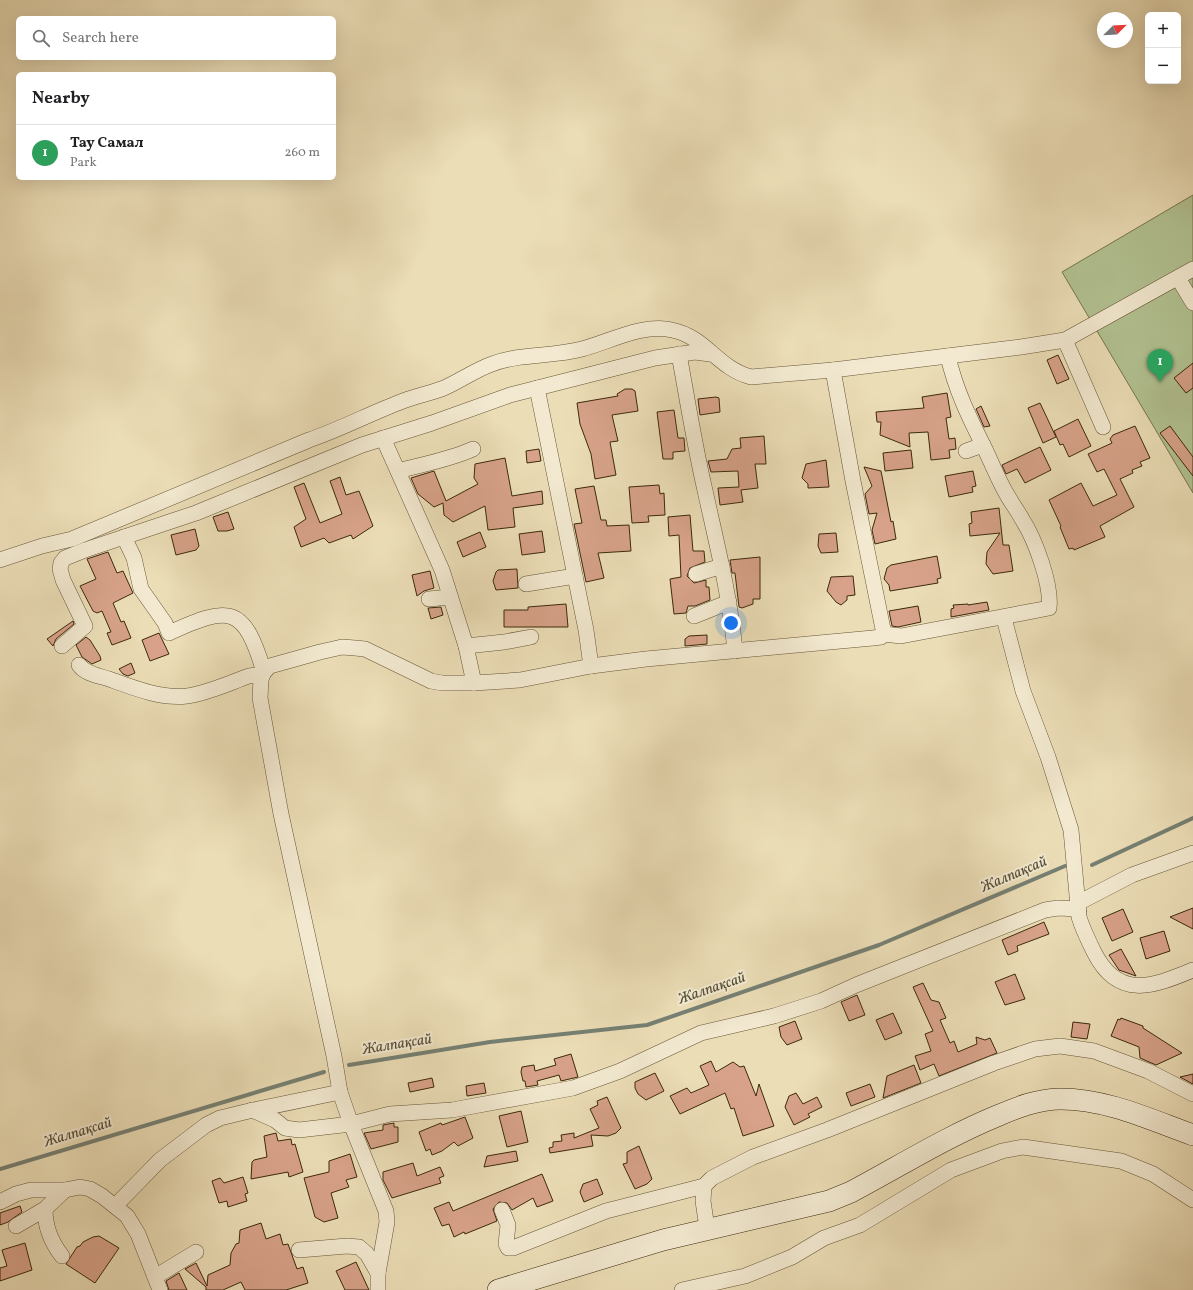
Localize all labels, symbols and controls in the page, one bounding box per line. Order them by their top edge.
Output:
north arrow [1097,12,1133,48]
map controls [1145,12,1181,84]
button: + [1145,12,1181,48]
search box [16,16,336,60]
icon: search [30,27,52,49]
text: Search here [62,28,139,49]
button: − [1145,48,1181,84]
text: Nearby [32,87,90,110]
text: Тау Самал [70,133,144,154]
text: 1 [42,144,48,162]
text: 260 m [285,144,320,162]
text: Park [70,154,97,172]
pin: 1 [1147,349,1173,382]
your location [721,613,741,633]
water label: Жалпақсай [977,851,1051,899]
water label: Жалпақсай [674,968,749,1011]
water label: Жалпақсай [360,1029,434,1061]
water label: Жалпақсай [40,1113,115,1154]

